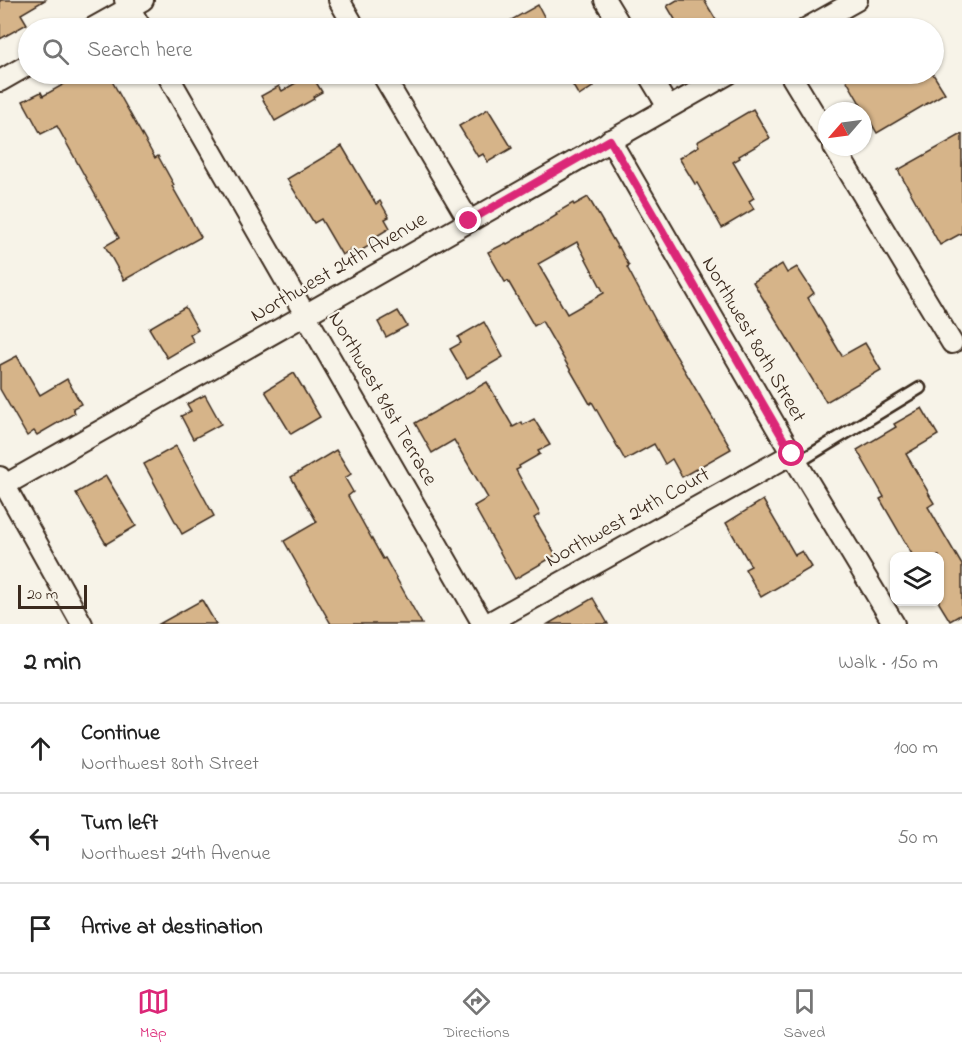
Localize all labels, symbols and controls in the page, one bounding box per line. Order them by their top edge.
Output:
search box [18,18,944,84]
icon: search [39,35,72,68]
text: Search here [87,35,192,67]
north arrow [818,102,872,156]
street label: Northwest 24th Avenue [245,205,433,331]
route end [455,207,481,233]
street label: Northwest 80th Street [693,252,813,428]
street label: Northwest 81st Terrace [320,306,445,492]
route start [778,440,804,466]
street label: Northwest 24th Court [540,460,716,576]
map controls [890,552,944,606]
button: layers [890,552,944,606]
scale bar [18,582,87,610]
text: 20 m [27,583,58,607]
text: 2 min [24,644,81,682]
text: Walk · 150 m [838,649,938,678]
text: Continue [81,718,160,750]
icon: ahead [24,732,57,765]
text: 100 m [894,734,938,763]
text: Northwest 80th Street [81,750,259,779]
text: Turn left [81,808,158,840]
icon: left [24,822,57,855]
text: 50 m [897,824,938,853]
text: Northwest 24th Avenue [81,840,271,869]
icon: arrive [24,912,57,945]
text: Arrive at destination [81,912,263,944]
tab: Map [137,985,170,1045]
tab: Directions [443,985,510,1045]
tab: Saved [783,985,825,1045]

